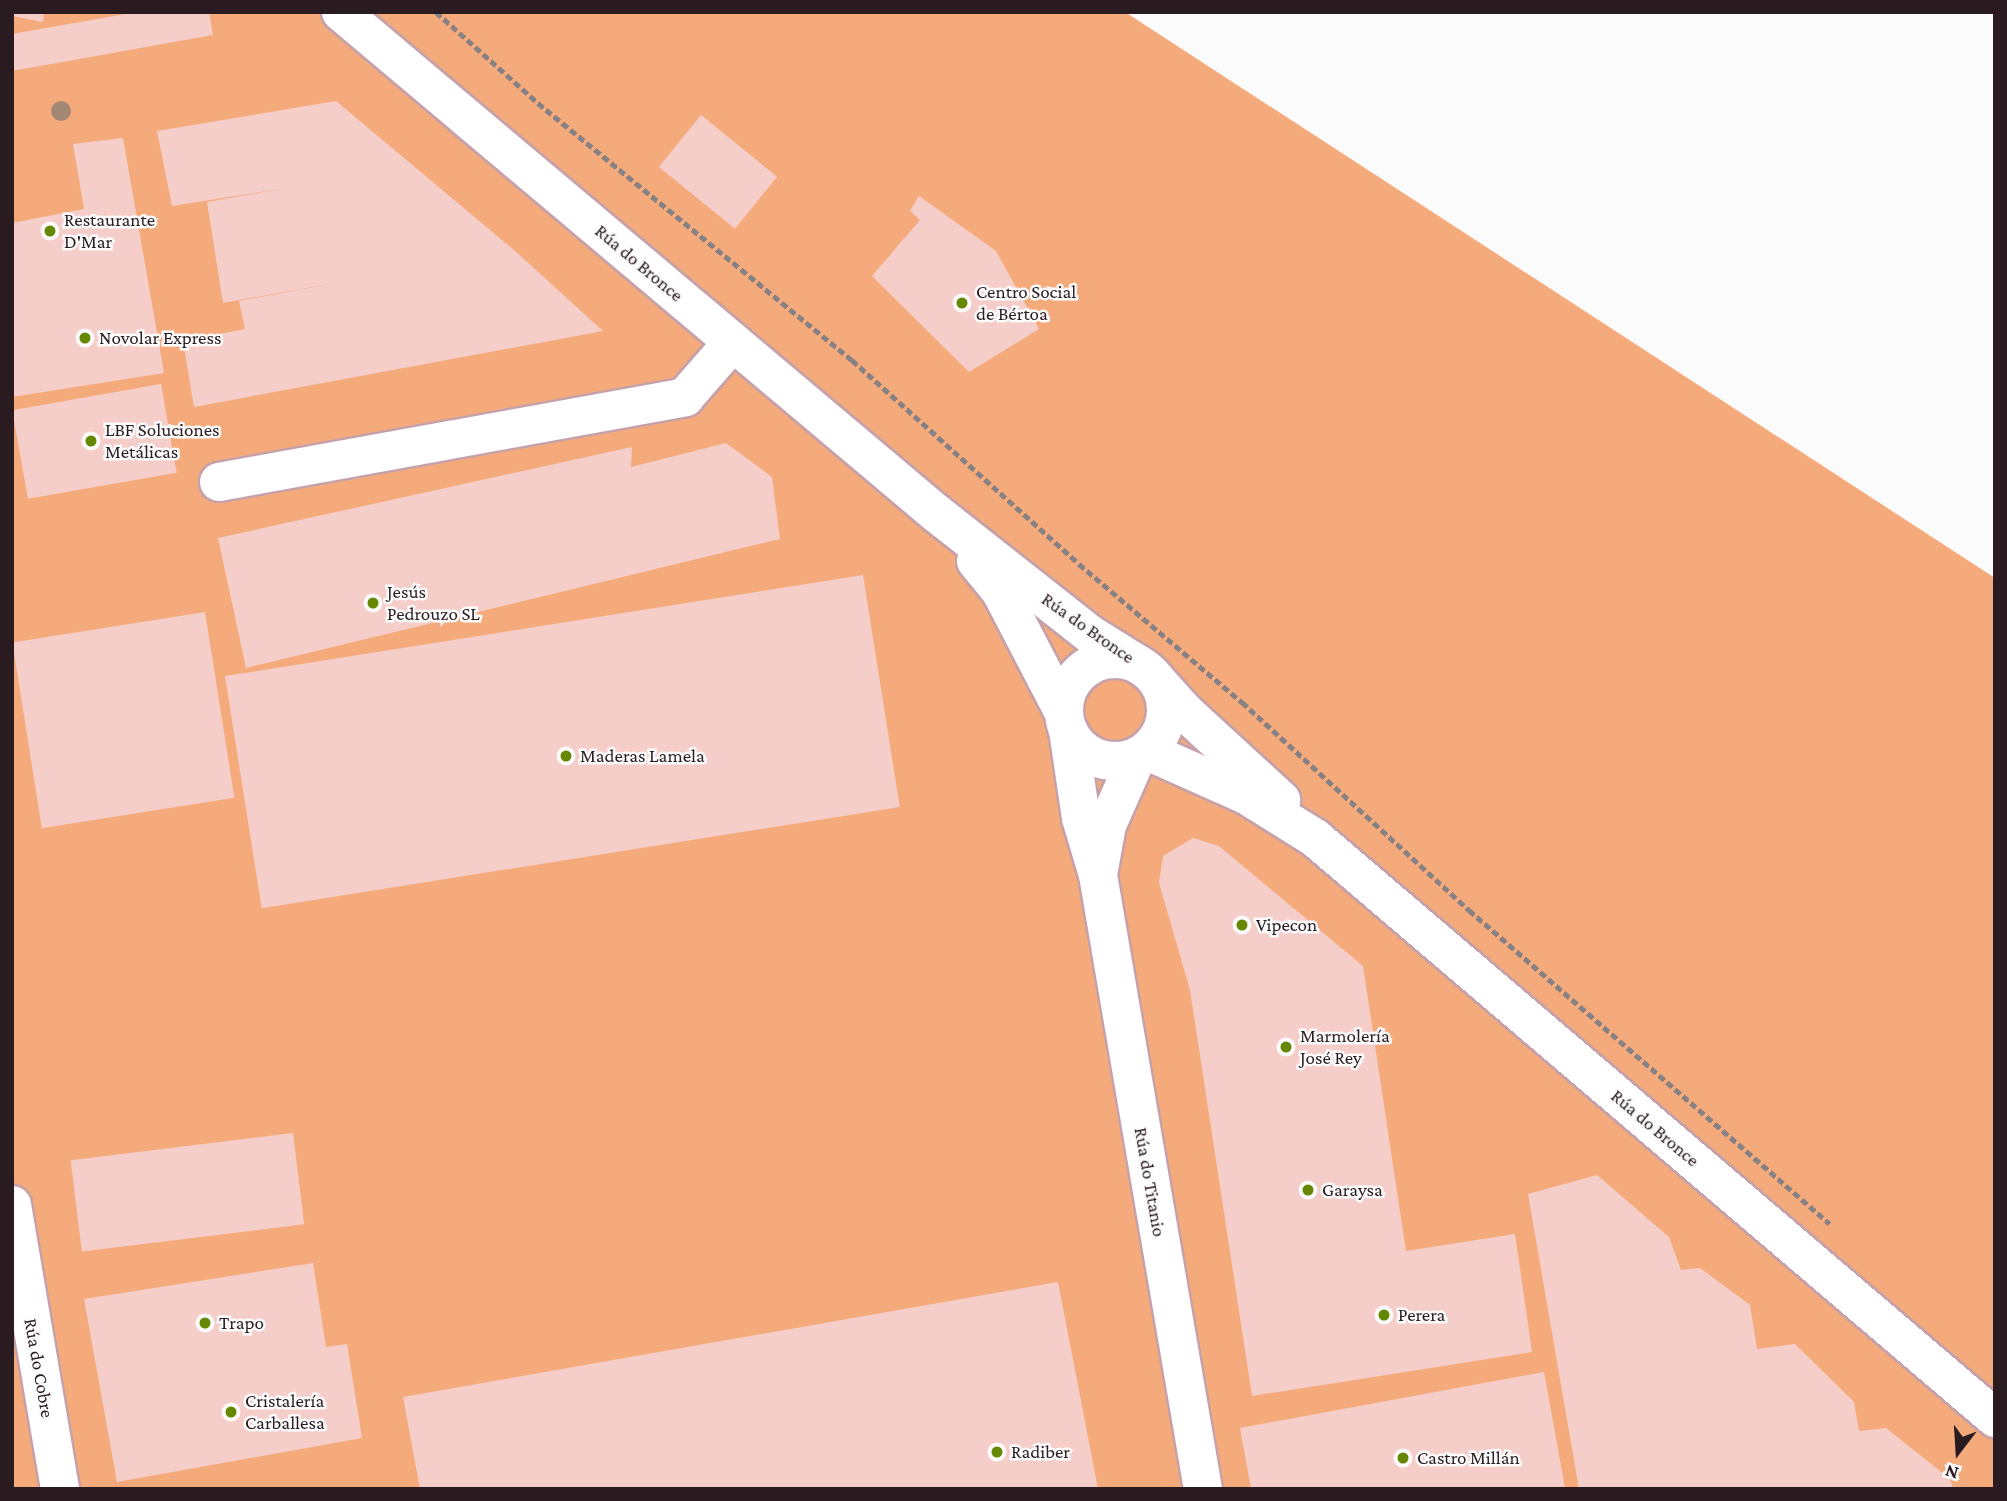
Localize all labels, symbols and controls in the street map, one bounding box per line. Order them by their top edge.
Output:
place label: Restaurante D'Mar [64,209,155,253]
street label: Rúa do Bronce [590,219,688,307]
marker: Restaurante D'Mar [42,223,58,239]
place label: Centro Social de Bértoa [976,281,1076,325]
marker: Centro Social de Bértoa [954,295,970,311]
place label: Novolar Express [99,327,221,349]
marker: Novolar Express [77,330,93,346]
place label: LBF Soluciones Metálicas [105,419,220,463]
marker: LBF Soluciones Metálicas [83,433,99,449]
place label: Jesús Pedrouzo SL [387,581,480,625]
street label: Rúa do Bronce [1037,588,1139,668]
marker: Jesús Pedrouzo SL [365,595,381,611]
place label: Maderas Lamela [580,745,705,767]
marker: Maderas Lamela [558,748,574,764]
place label: Vipecon [1256,914,1317,936]
marker: Vipecon [1234,917,1250,933]
place label: Marmolería José Rey [1300,1025,1390,1069]
marker: Marmolería José Rey [1278,1039,1294,1055]
street label: Rúa do Bronce [1606,1084,1704,1172]
street label: Rúa do Titanio [1129,1126,1171,1238]
place label: Garaysa [1322,1179,1383,1201]
marker: Garaysa [1300,1182,1316,1198]
place label: Perera [1398,1304,1445,1326]
marker: Perera [1376,1307,1392,1323]
place label: Trapo [219,1312,264,1334]
marker: Trapo [197,1315,213,1331]
street label: Rúa do Cobre [19,1316,59,1420]
place label: Cristalería Carballesa [245,1390,325,1434]
marker: Cristalería Carballesa [223,1404,239,1420]
north arrow [1923,1417,1993,1487]
place label: Radiber [1011,1441,1070,1463]
marker: Radiber [989,1444,1005,1460]
place label: Castro Millán [1417,1447,1520,1469]
marker: Castro Millán [1395,1450,1411,1466]
text: N [1942,1461,1961,1484]

